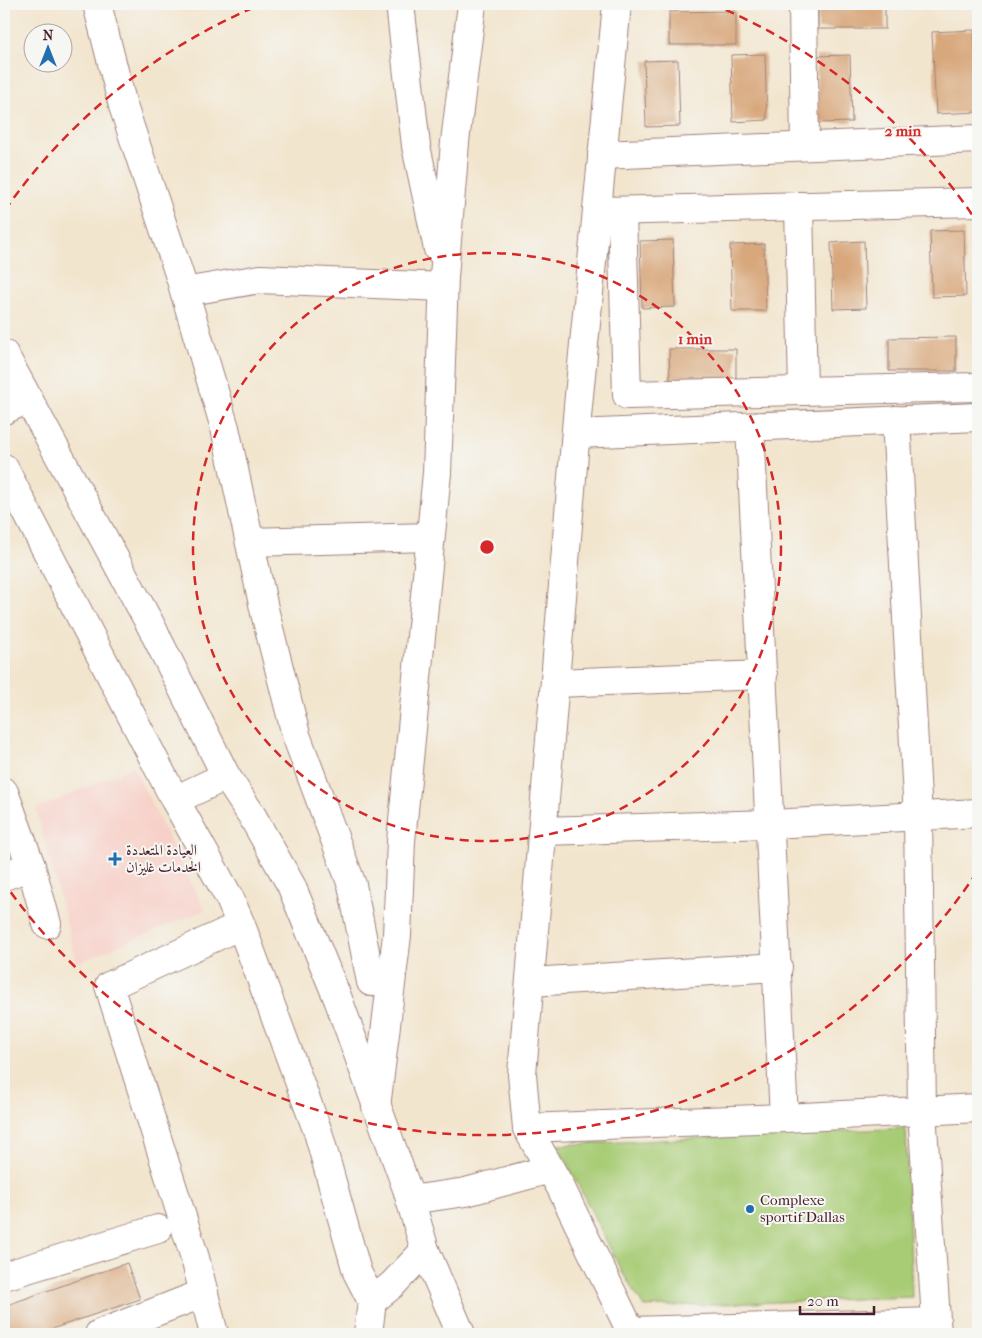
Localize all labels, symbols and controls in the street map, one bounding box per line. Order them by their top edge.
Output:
north arrow [22,22,72,72]
text: N [43,27,54,44]
text: 2 min [885,122,922,140]
text: 1 min [678,330,712,348]
centre of rings [478,538,496,556]
place label: العيادة المتعددة الخدمات غليزان [126,841,201,876]
marker: العيادة المتعددة الخدمات غليزان [108,852,122,866]
place label: Complexe sportif Dallas [760,1191,845,1226]
marker: Complexe sportif Dallas [744,1203,756,1215]
scale bar [800,1283,873,1315]
text: 20 m [807,1292,839,1310]

